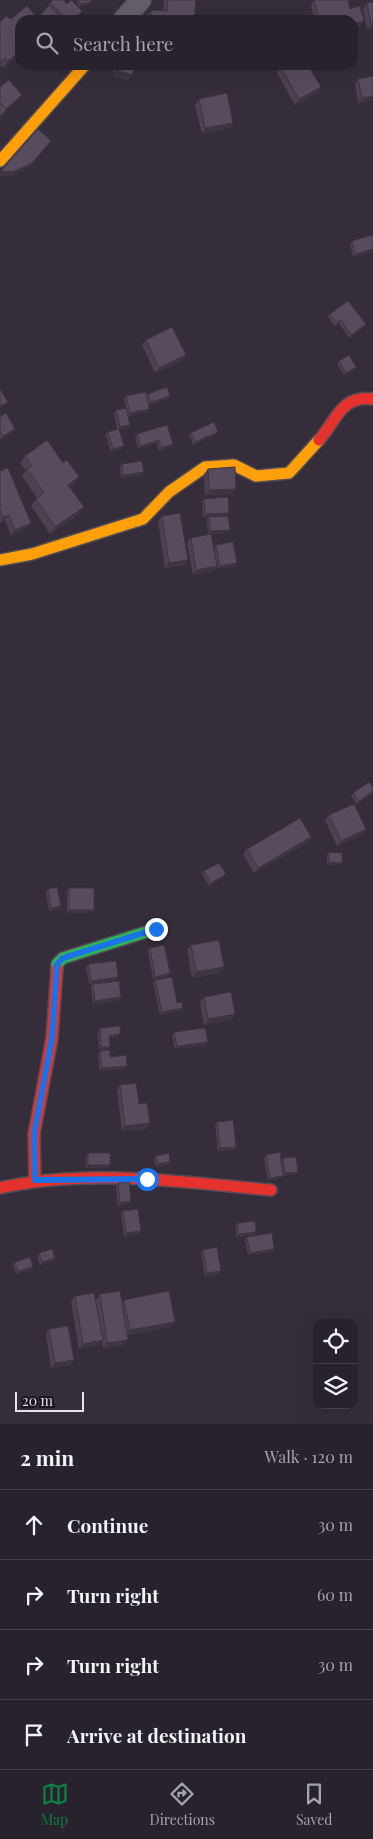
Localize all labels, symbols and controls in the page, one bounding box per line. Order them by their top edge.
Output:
search box [15,15,358,70]
icon: search [33,29,61,57]
text: Search here [73,30,173,56]
route end [145,918,168,941]
route start [136,1168,159,1191]
map controls [313,1319,358,1409]
button: locate [313,1319,358,1364]
button: layers [313,1364,358,1409]
scale bar [15,1389,84,1412]
text: 20 m [22,1391,53,1410]
text: 2 min [20,1443,74,1471]
text: Walk · 120 m [265,1446,353,1467]
icon: ahead [20,1511,48,1539]
text: Continue [67,1512,148,1538]
text: 30 m [318,1514,353,1535]
icon: right [20,1581,48,1609]
text: Turn right [67,1582,159,1608]
text: 60 m [317,1584,353,1605]
icon: right [20,1651,48,1679]
text: Turn right [67,1652,159,1678]
text: 30 m [318,1654,353,1675]
icon: arrive [20,1721,48,1749]
text: Arrive at destination [67,1722,247,1748]
tab: Map [41,1780,69,1829]
tab: Directions [150,1780,215,1829]
tab: Saved [296,1780,332,1829]

